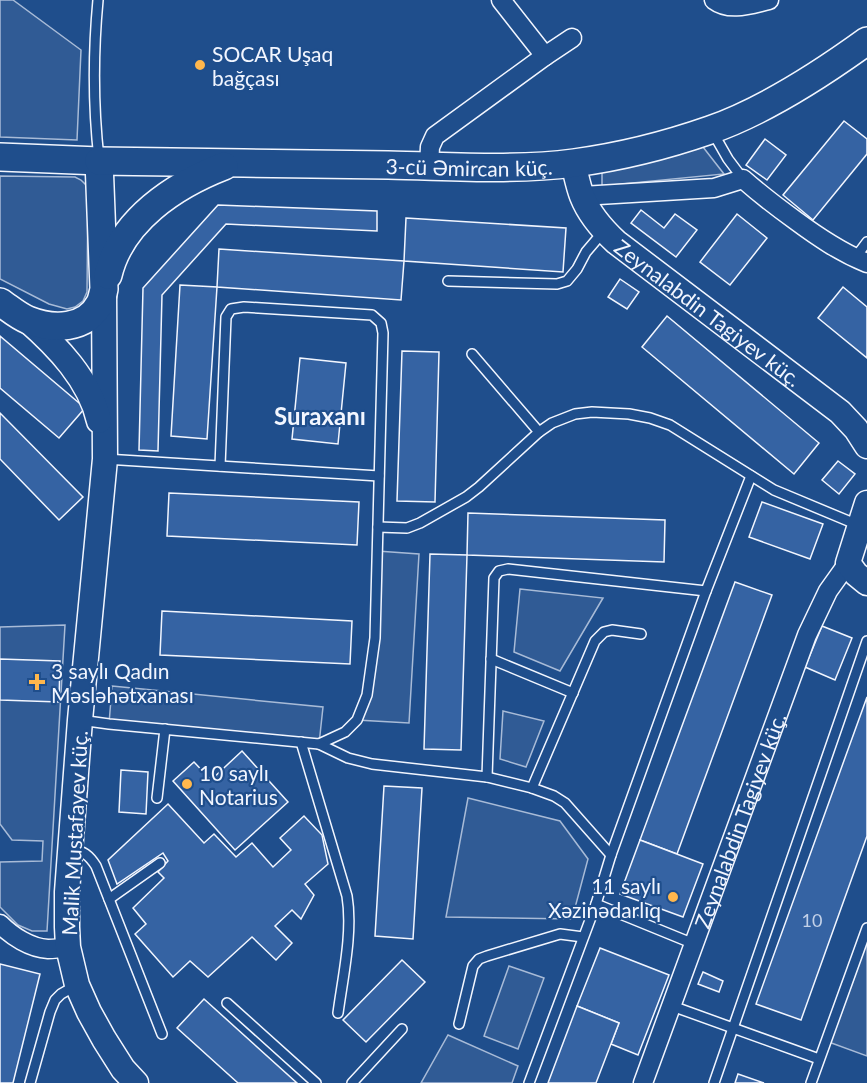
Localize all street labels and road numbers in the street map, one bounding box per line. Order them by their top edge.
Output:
street label: 3-cü Əmircan küç. [385,152,553,180]
street label: Zeynalabdin Tagiyev küç. [610,234,807,391]
street label: Zeynalabdin Tagiyev küç. [688,709,790,931]
street label: Malik Mustafayev küç. [56,730,92,936]

